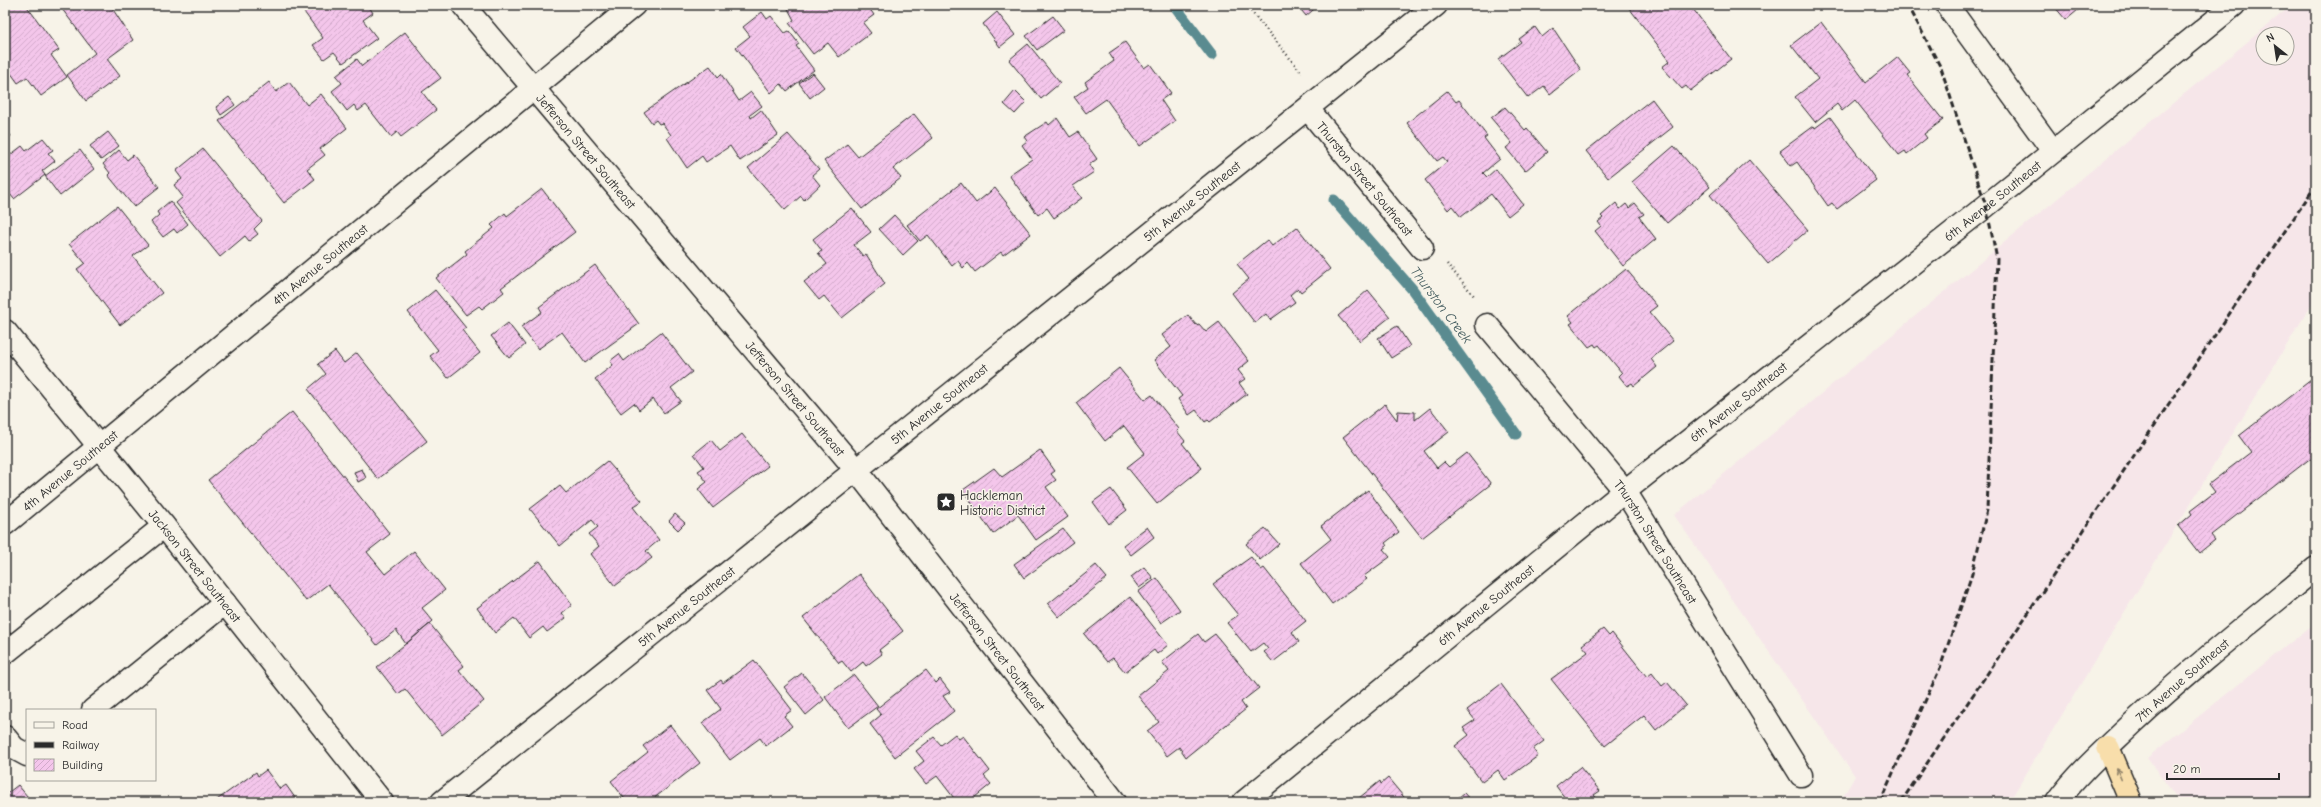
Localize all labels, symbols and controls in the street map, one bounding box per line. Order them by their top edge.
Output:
north arrow [2255,26,2295,66]
text: N [2264,30,2277,45]
street label: Jefferson Street Southeast [534,90,640,212]
street label: Thurston Street Southeast [1314,118,1417,240]
street label: 6th Avenue Southeast [1941,156,2045,244]
street label: 5th Avenue Southeast [1140,157,1244,244]
street label: 4th Avenue Southeast [269,220,371,308]
water label: Thurston Creek [1406,263,1476,347]
street label: Jefferson Street Southeast [743,338,849,460]
street label: 6th Avenue Southeast [1686,358,1791,445]
street label: 5th Avenue Southeast [888,359,991,447]
street label: 4th Avenue Southeast [19,426,121,514]
street label: Thurston Street Southeast [1611,476,1701,607]
place label: Hackleman Historic District [960,488,1046,518]
place icon: Hackleman Historic District [935,491,957,513]
street label: Jackson Street Southeast [146,506,245,626]
street label: 6th Avenue Southeast [1435,560,1538,648]
street label: 5th Avenue Southeast [635,562,739,650]
street label: Jefferson Street Southeast [947,589,1049,715]
street label: 7th Avenue Southeast [2132,634,2233,725]
legend [26,709,156,781]
text: Road [62,718,88,732]
text: Railway [62,738,100,752]
scale bar [2167,755,2279,781]
text: Building [62,758,103,772]
text: 20 m [2173,762,2201,776]
one-way arrow [2115,769,2123,781]

